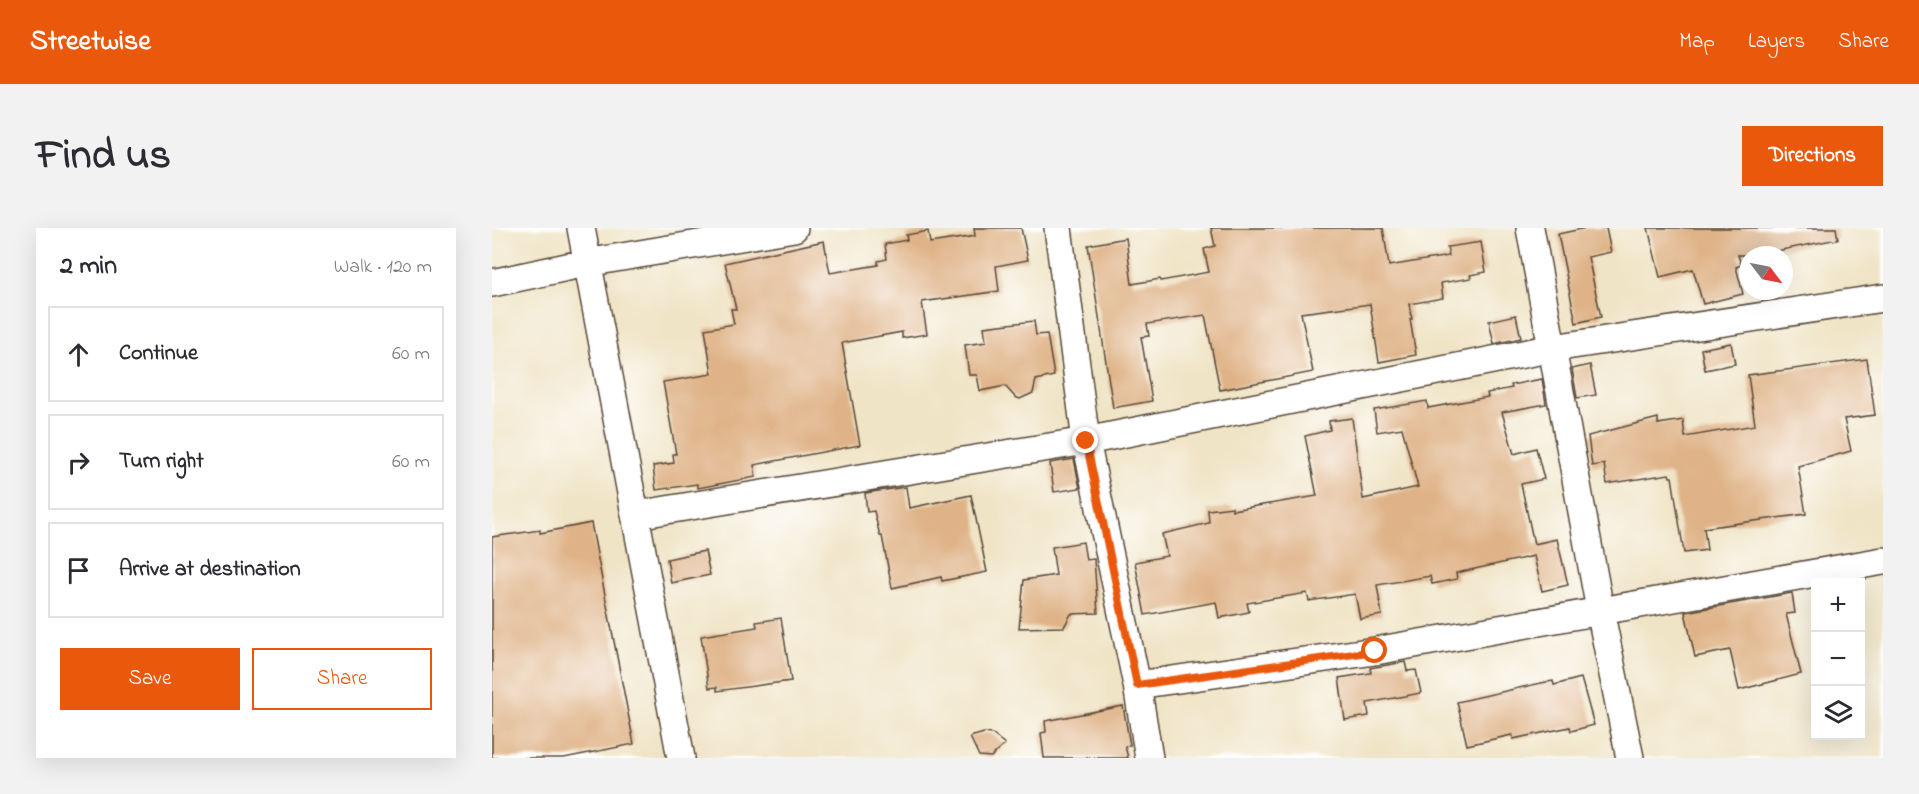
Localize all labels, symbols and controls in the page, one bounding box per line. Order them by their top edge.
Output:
text: Streetwise [30,22,151,63]
text: Map [1679,27,1715,57]
text: Layers [1748,27,1805,57]
text: Share [1838,27,1889,57]
text: Find us [36,126,171,187]
button: Directions [1742,126,1883,186]
north arrow [1739,246,1793,300]
text: 2 min [60,248,117,286]
text: Walk · 120 m [334,253,432,282]
icon: ahead [62,338,95,371]
text: Continue [119,338,198,370]
text: 60 m [392,340,430,369]
route end [1072,427,1098,453]
icon: right [62,446,95,479]
text: Turn right [119,446,204,478]
text: 60 m [392,448,430,477]
icon: arrive [62,554,95,587]
text: Arrive at destination [119,554,301,586]
map controls [1811,578,1865,740]
button: + [1811,578,1865,632]
button: − [1811,632,1865,686]
route start [1361,637,1387,663]
button: Save [60,648,240,710]
button: Share [252,648,432,710]
button: layers [1811,686,1865,740]

